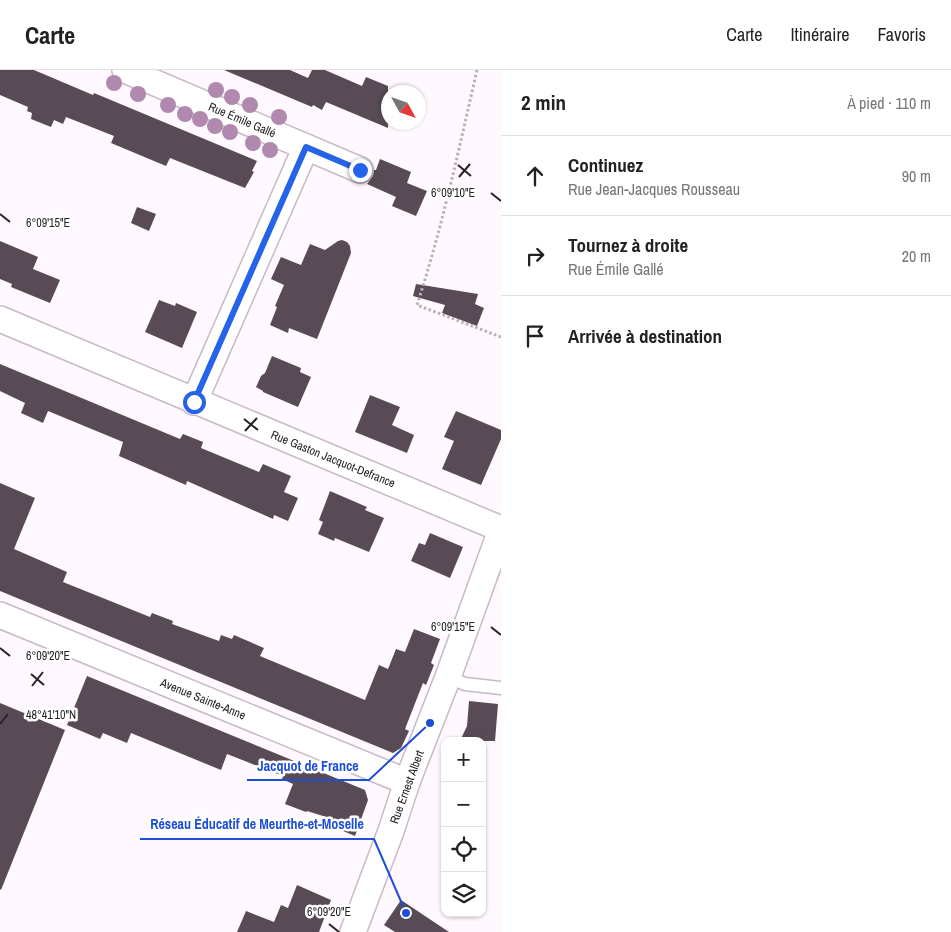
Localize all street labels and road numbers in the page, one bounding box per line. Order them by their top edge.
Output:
street label: Rue Émile Gallé [206,99,278,141]
street label: Rue Gaston Jacquot-Defrance [268,427,398,491]
street label: Avenue Sainte-Anne [157,674,248,723]
street label: Rue Ernest Albert [386,748,428,826]

